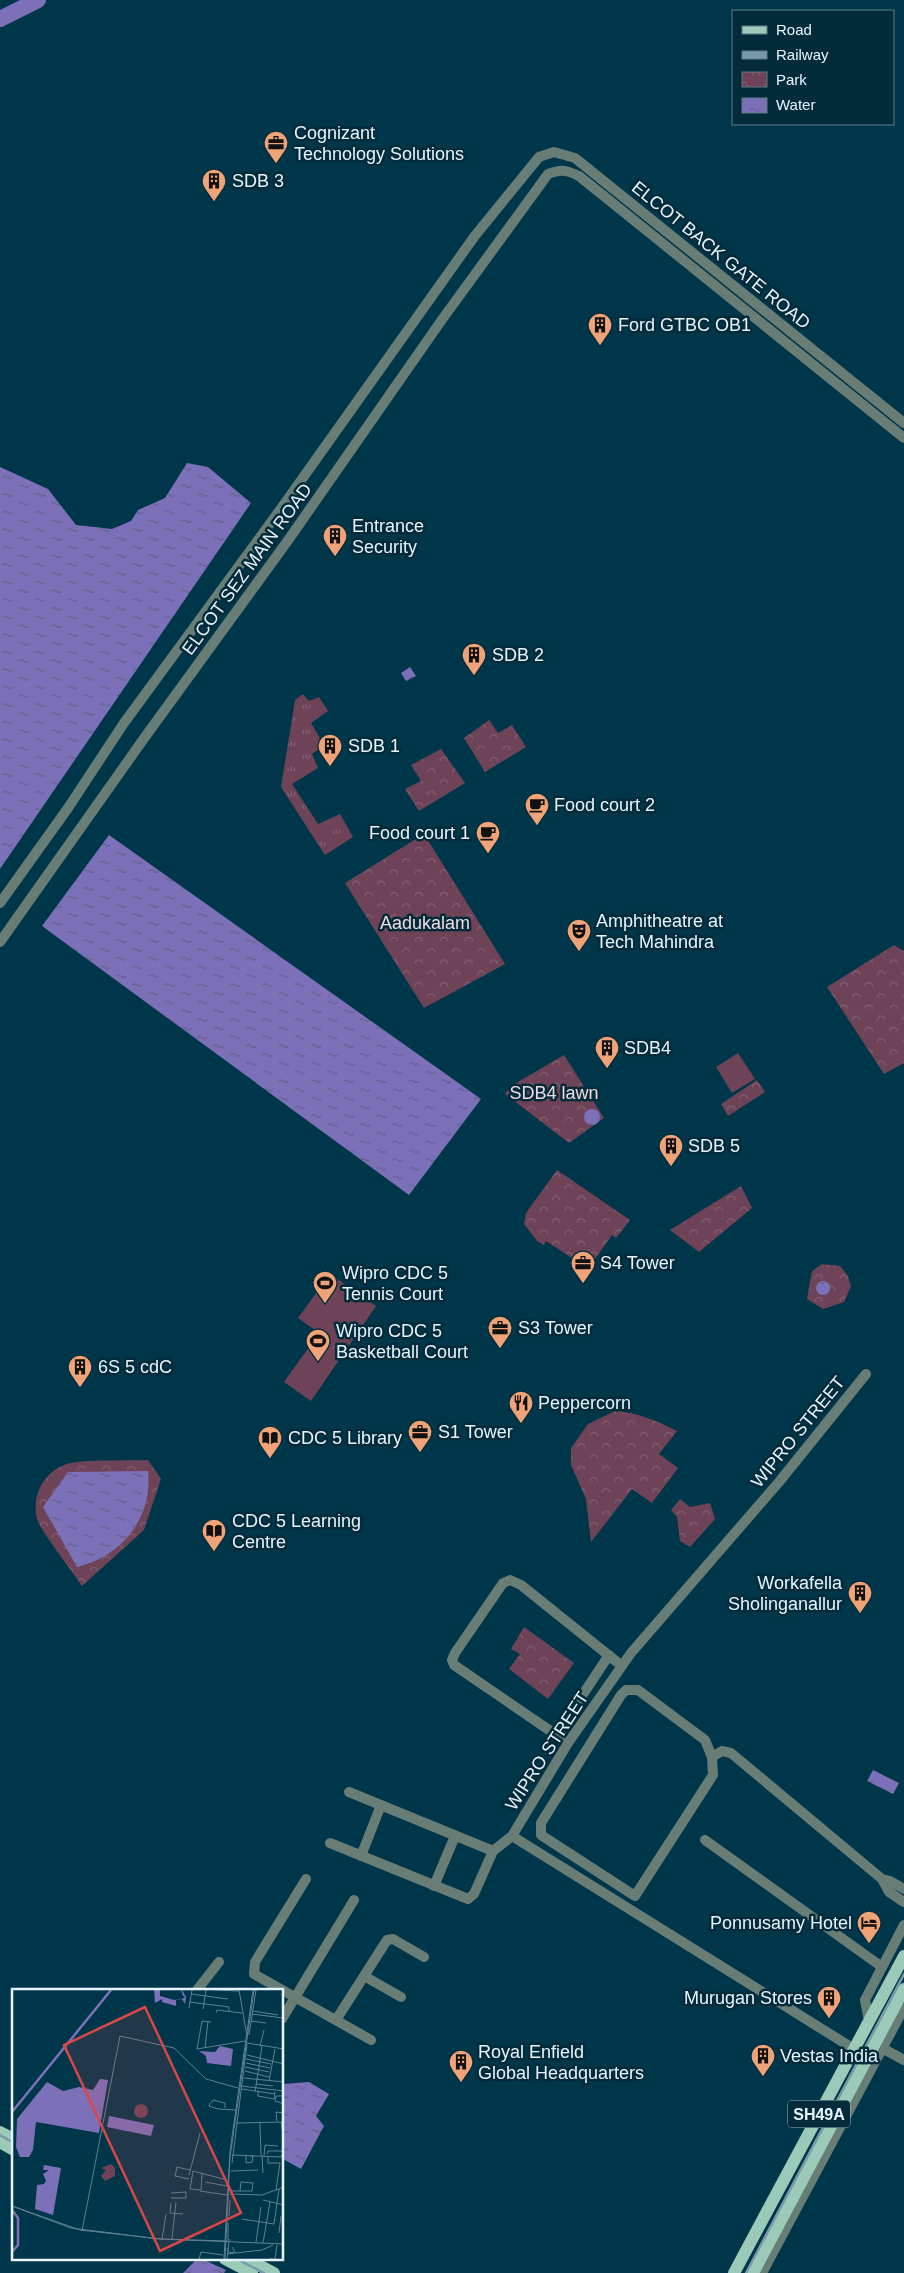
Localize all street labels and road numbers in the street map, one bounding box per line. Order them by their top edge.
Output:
street label: ELCOT BACK GATE ROAD [628,177,814,333]
street label: ELCOT SEZ MAIN ROAD [178,480,316,658]
street label: WIPRO STREET [747,1372,849,1492]
street label: WIPRO STREET [501,1688,593,1814]
road number: SH49A [788,2100,850,2128]

